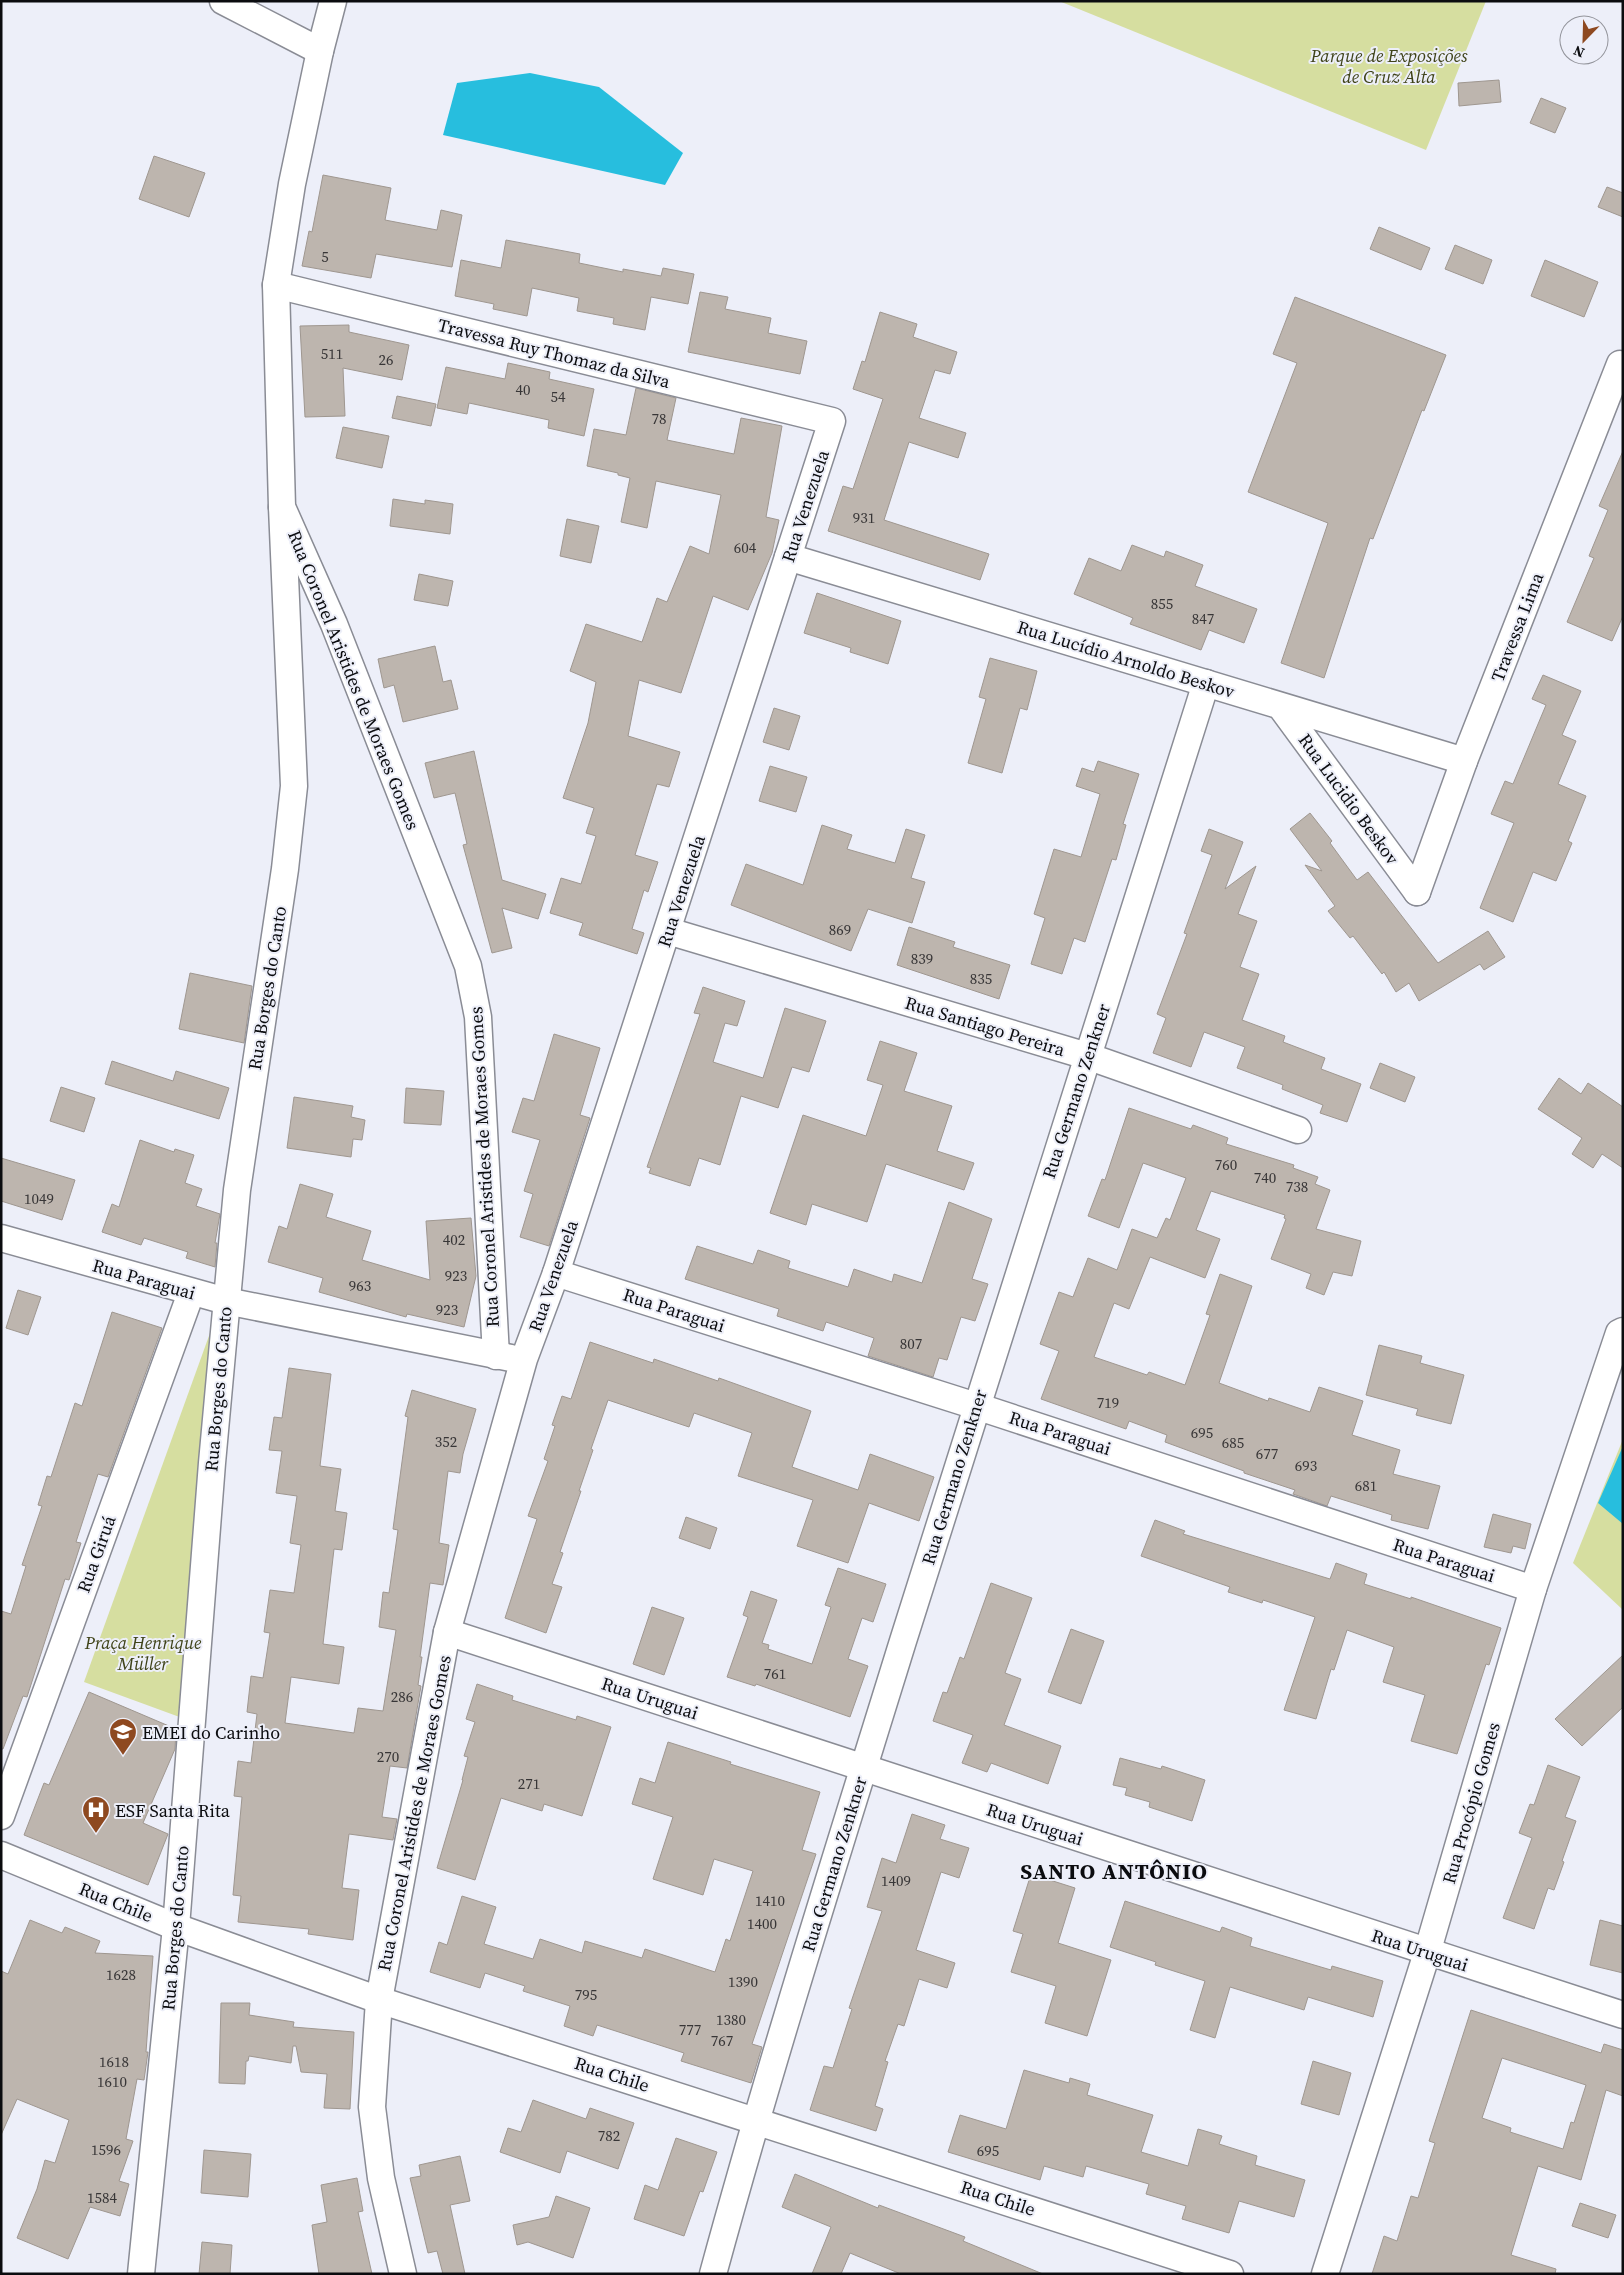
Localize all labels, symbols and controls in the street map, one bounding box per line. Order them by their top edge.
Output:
north arrow [1559,15,1609,65]
text: N [1570,41,1588,63]
park label: Parque de Exposições de Cruz Alta [1310,43,1468,89]
house number: 5 [321,246,329,267]
street label: Travessa Ruy Thomaz da Silva [435,312,674,394]
house number: 511 [321,343,343,364]
house number: 26 [378,349,394,370]
house number: 40 [515,379,531,400]
house number: 54 [550,386,566,407]
house number: 78 [651,408,667,429]
street label: Rua Venezuela [775,446,835,565]
house number: 931 [853,507,875,528]
street label: Rua Coronel Aristides de Moraes Gomes [282,526,426,834]
house number: 604 [734,537,757,558]
street label: Travessa Lima [1485,568,1550,685]
house number: 855 [1151,593,1173,614]
house number: 847 [1192,608,1214,629]
street label: Rua Lucídio Arnoldo Beskov [1014,614,1238,704]
street label: Rua Lucidio Beskov [1293,728,1405,870]
street label: Rua Venezuela [651,831,711,950]
street label: Rua Borges do Canto [242,904,292,1072]
house number: 869 [829,919,851,940]
house number: 839 [911,948,933,969]
house number: 835 [970,968,992,989]
street label: Rua Santiago Pereira [902,990,1069,1062]
street label: Rua Germano Zenkner [1036,1000,1116,1182]
street label: Rua Coronel Aristides de Moraes Gomes [463,1006,505,1328]
house number: 760 [1215,1154,1237,1175]
house number: 740 [1254,1167,1276,1188]
house number: 738 [1286,1176,1308,1197]
house number: 1049 [24,1188,54,1209]
street label: Rua Venezuela [522,1216,584,1335]
house number: 402 [443,1229,465,1250]
street label: Rua Paraguai [90,1252,198,1306]
house number: 923 [445,1265,467,1286]
house number: 963 [349,1275,371,1296]
street label: Rua Paraguai [620,1282,728,1338]
house number: 923 [436,1299,458,1320]
street label: Rua Borges do Canto [198,1305,238,1473]
house number: 807 [900,1333,922,1354]
street label: Rua Germano Zenkner [915,1386,993,1568]
house number: 719 [1097,1392,1119,1413]
street label: Rua Paraguai [1006,1405,1114,1461]
house number: 695 [1191,1422,1213,1443]
house number: 352 [435,1431,457,1452]
house number: 685 [1222,1432,1244,1453]
house number: 677 [1256,1443,1278,1464]
house number: 693 [1295,1455,1317,1476]
house number: 681 [1355,1475,1377,1496]
street label: Rua Giruá [71,1511,122,1596]
street label: Rua Paraguai [1390,1532,1498,1588]
park label: Praça Henrique Müller [84,1630,202,1676]
street label: Rua Coronel Aristides de Moraes Gomes [371,1653,457,1973]
house number: 761 [764,1663,786,1684]
street label: Rua Uruguai [598,1671,702,1725]
house number: 286 [391,1686,413,1707]
school or university icon: EMEI do Carinho [108,1717,138,1756]
street label: Rua Procópio Gomes [1436,1719,1506,1887]
place label: EMEI do Carinho [142,1720,280,1745]
house number: 270 [377,1746,399,1767]
house number: 271 [518,1773,540,1794]
street label: Rua Germano Zenkner [795,1773,873,1955]
hospital icon: ESF Santa Rita [81,1795,111,1834]
street label: Rua Uruguai [983,1797,1087,1851]
place label: ESF Santa Rita [115,1798,231,1823]
street label: Rua Borges do Canto [155,1844,195,2012]
district label: SANTO ANTÔNIO [1020,1856,1208,1886]
house number: 1409 [881,1870,911,1891]
street label: Rua Chile [75,1876,157,1928]
house number: 1410 [755,1890,785,1911]
house number: 1400 [747,1913,777,1934]
street label: Rua Uruguai [1368,1923,1472,1977]
house number: 1628 [106,1964,136,1985]
house number: 1390 [728,1971,758,1992]
house number: 795 [575,1984,597,2005]
house number: 1380 [716,2009,746,2030]
house number: 777 [679,2019,701,2040]
house number: 767 [711,2030,733,2051]
street label: Rua Chile [571,2050,653,2098]
house number: 1618 [99,2051,129,2072]
house number: 1610 [97,2071,127,2092]
house number: 782 [598,2125,620,2146]
house number: 1596 [91,2139,121,2160]
house number: 695 [977,2140,999,2161]
street label: Rua Chile [957,2174,1039,2222]
house number: 1584 [87,2187,117,2208]

